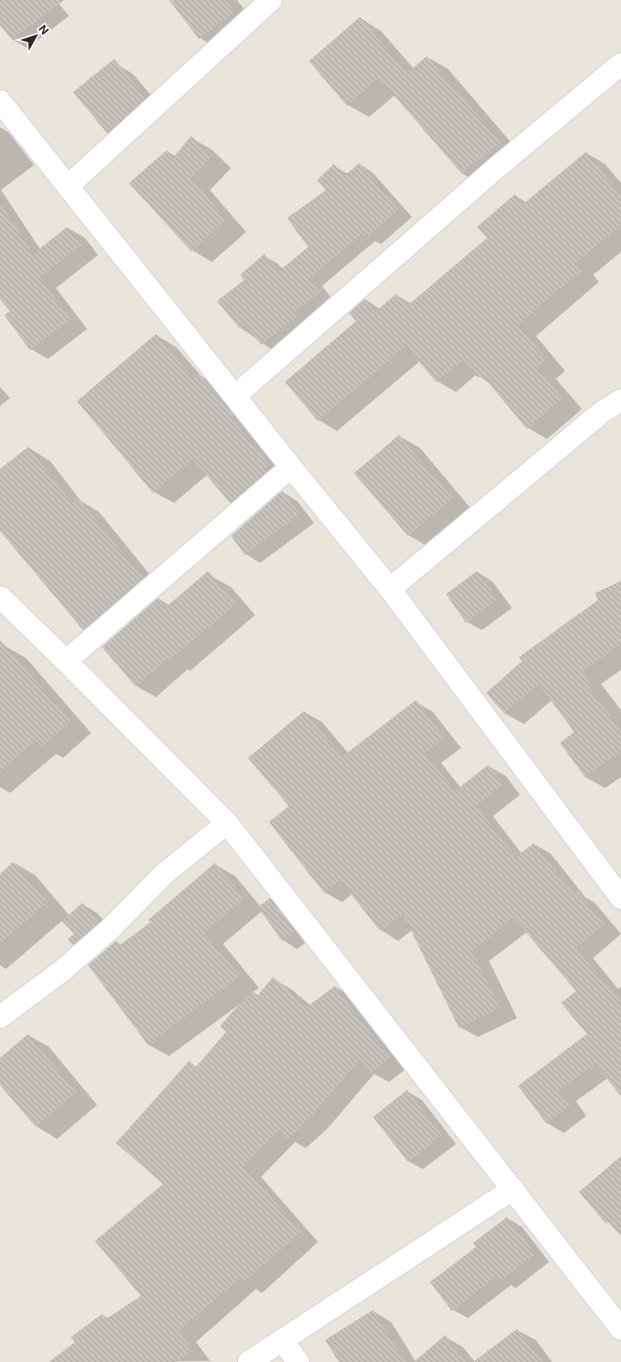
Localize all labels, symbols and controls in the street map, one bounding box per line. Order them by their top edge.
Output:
north arrow [16,16,56,56]
text: N [36,22,52,37]

